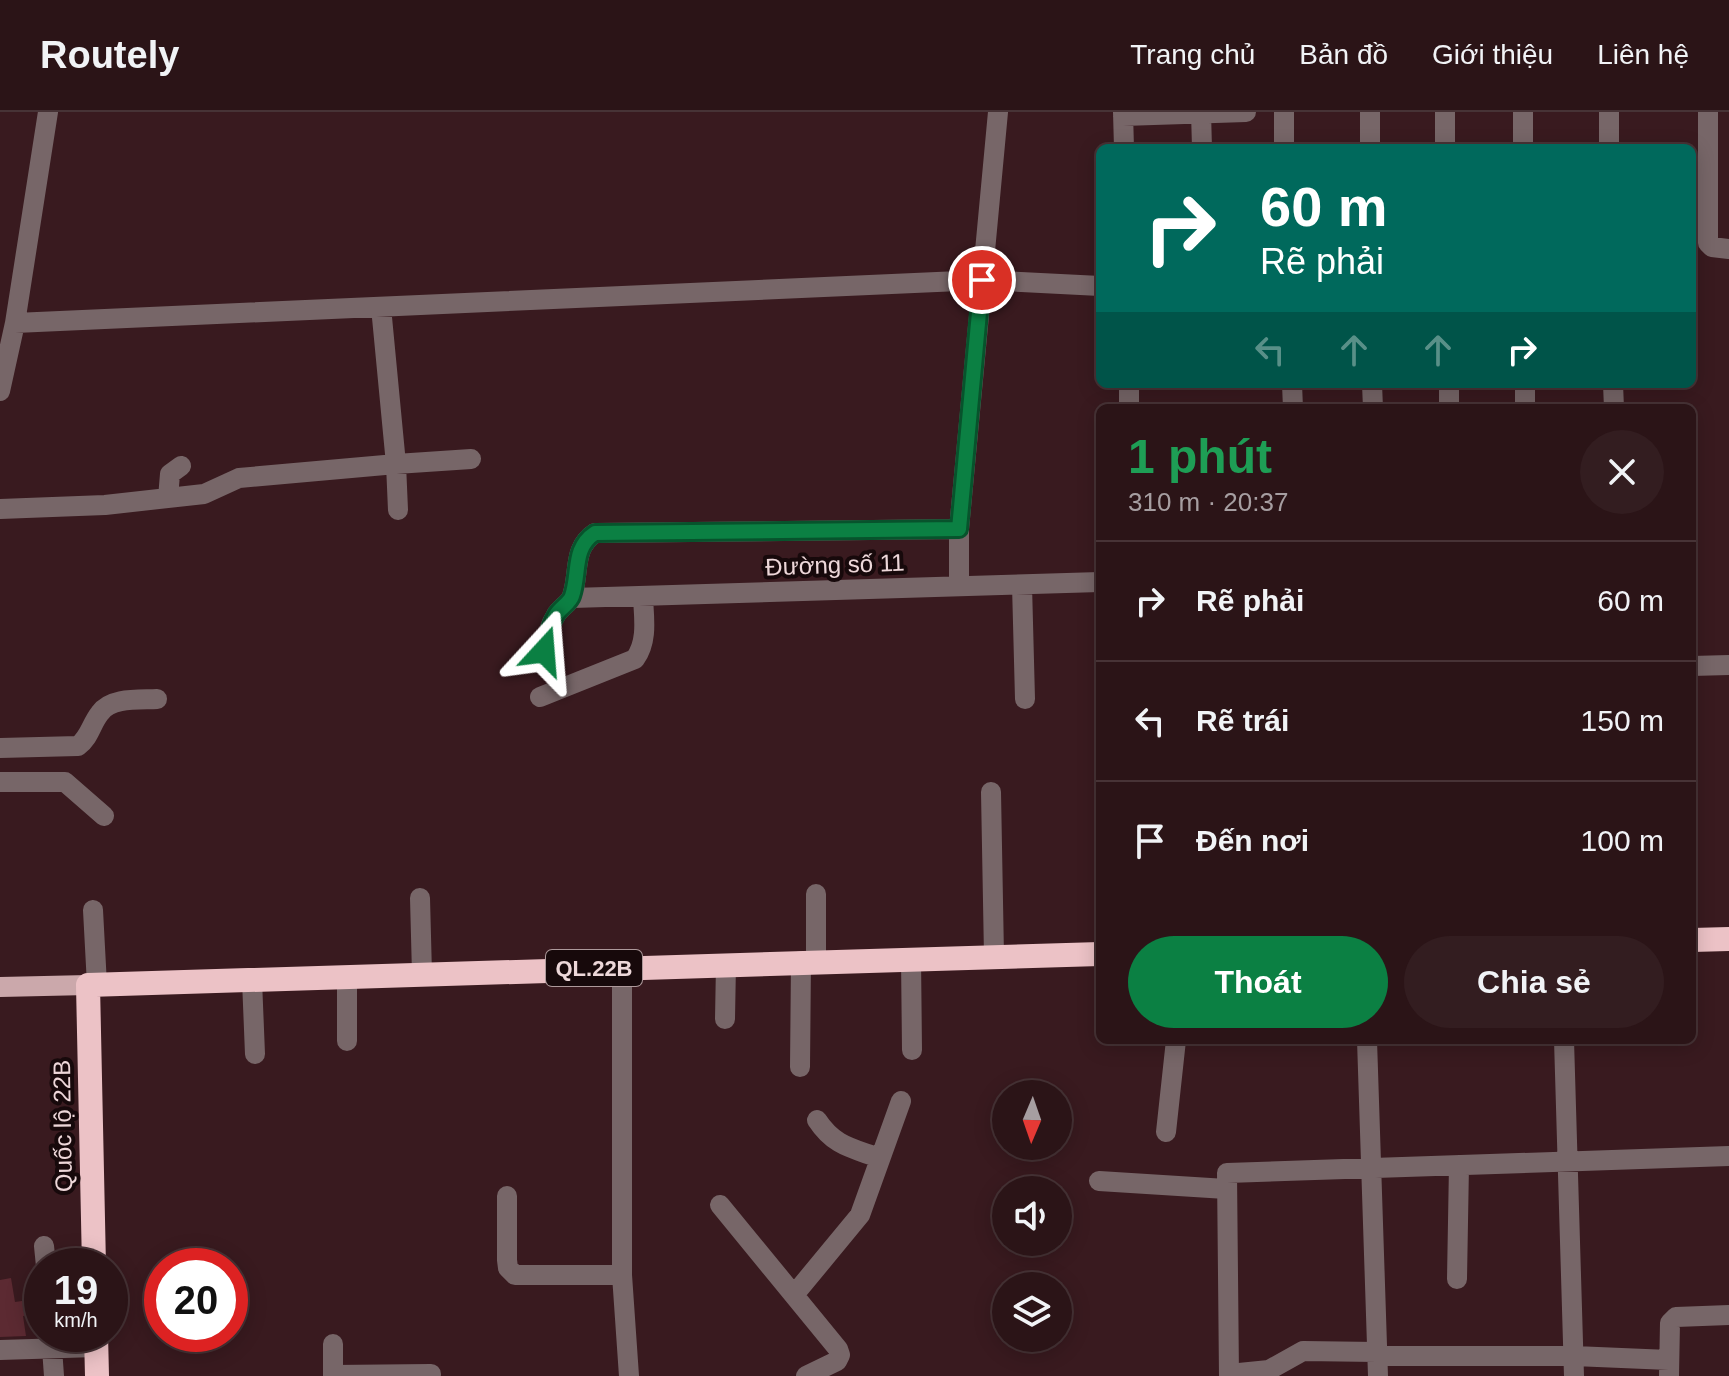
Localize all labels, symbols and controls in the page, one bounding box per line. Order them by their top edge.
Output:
text: Routely [40,34,179,76]
text: Trang chủ [1130,39,1255,70]
text: Bản đồ [1299,39,1388,70]
text: Giới thiệu [1432,39,1553,70]
text: Liên hệ [1597,39,1689,70]
text: 60 m [1260,175,1388,238]
icon: right [1128,176,1232,280]
text: Rẽ phải [1260,241,1384,282]
pin [948,246,1016,314]
icon: arrive [960,258,1004,302]
icon: left [1248,328,1292,372]
icon: ahead [1332,328,1376,372]
icon: ahead [1416,328,1460,372]
icon: right [1500,328,1544,372]
text: 1 phút [1128,430,1272,483]
button: close [1580,430,1664,514]
text: 310 m · 20:37 [1128,487,1288,517]
street label: Đường số 11 [765,549,905,580]
icon: right [1128,579,1172,623]
text: Rẽ phải [1196,584,1304,617]
text: 60 m [1597,584,1664,617]
position arrow [502,609,586,693]
icon: left [1128,699,1172,743]
text: Rẽ trái [1196,704,1289,737]
text: 150 m [1581,704,1664,737]
icon: arrive [1128,819,1172,863]
text: Đến nơi [1196,824,1309,857]
text: 100 m [1581,824,1664,857]
button: Thoát [1128,936,1388,1028]
button: Chia sẻ [1404,936,1664,1028]
road number: QL.22B [546,950,642,986]
street label: Quốc lộ 22B [48,1060,77,1192]
north arrow [992,1080,1072,1160]
map controls [992,1080,1072,1352]
button: sound [992,1176,1072,1256]
speed limit sign: 20 [144,1248,248,1352]
text: 19 [54,1268,98,1312]
button: layers [992,1272,1072,1352]
text: km/h [54,1309,98,1331]

